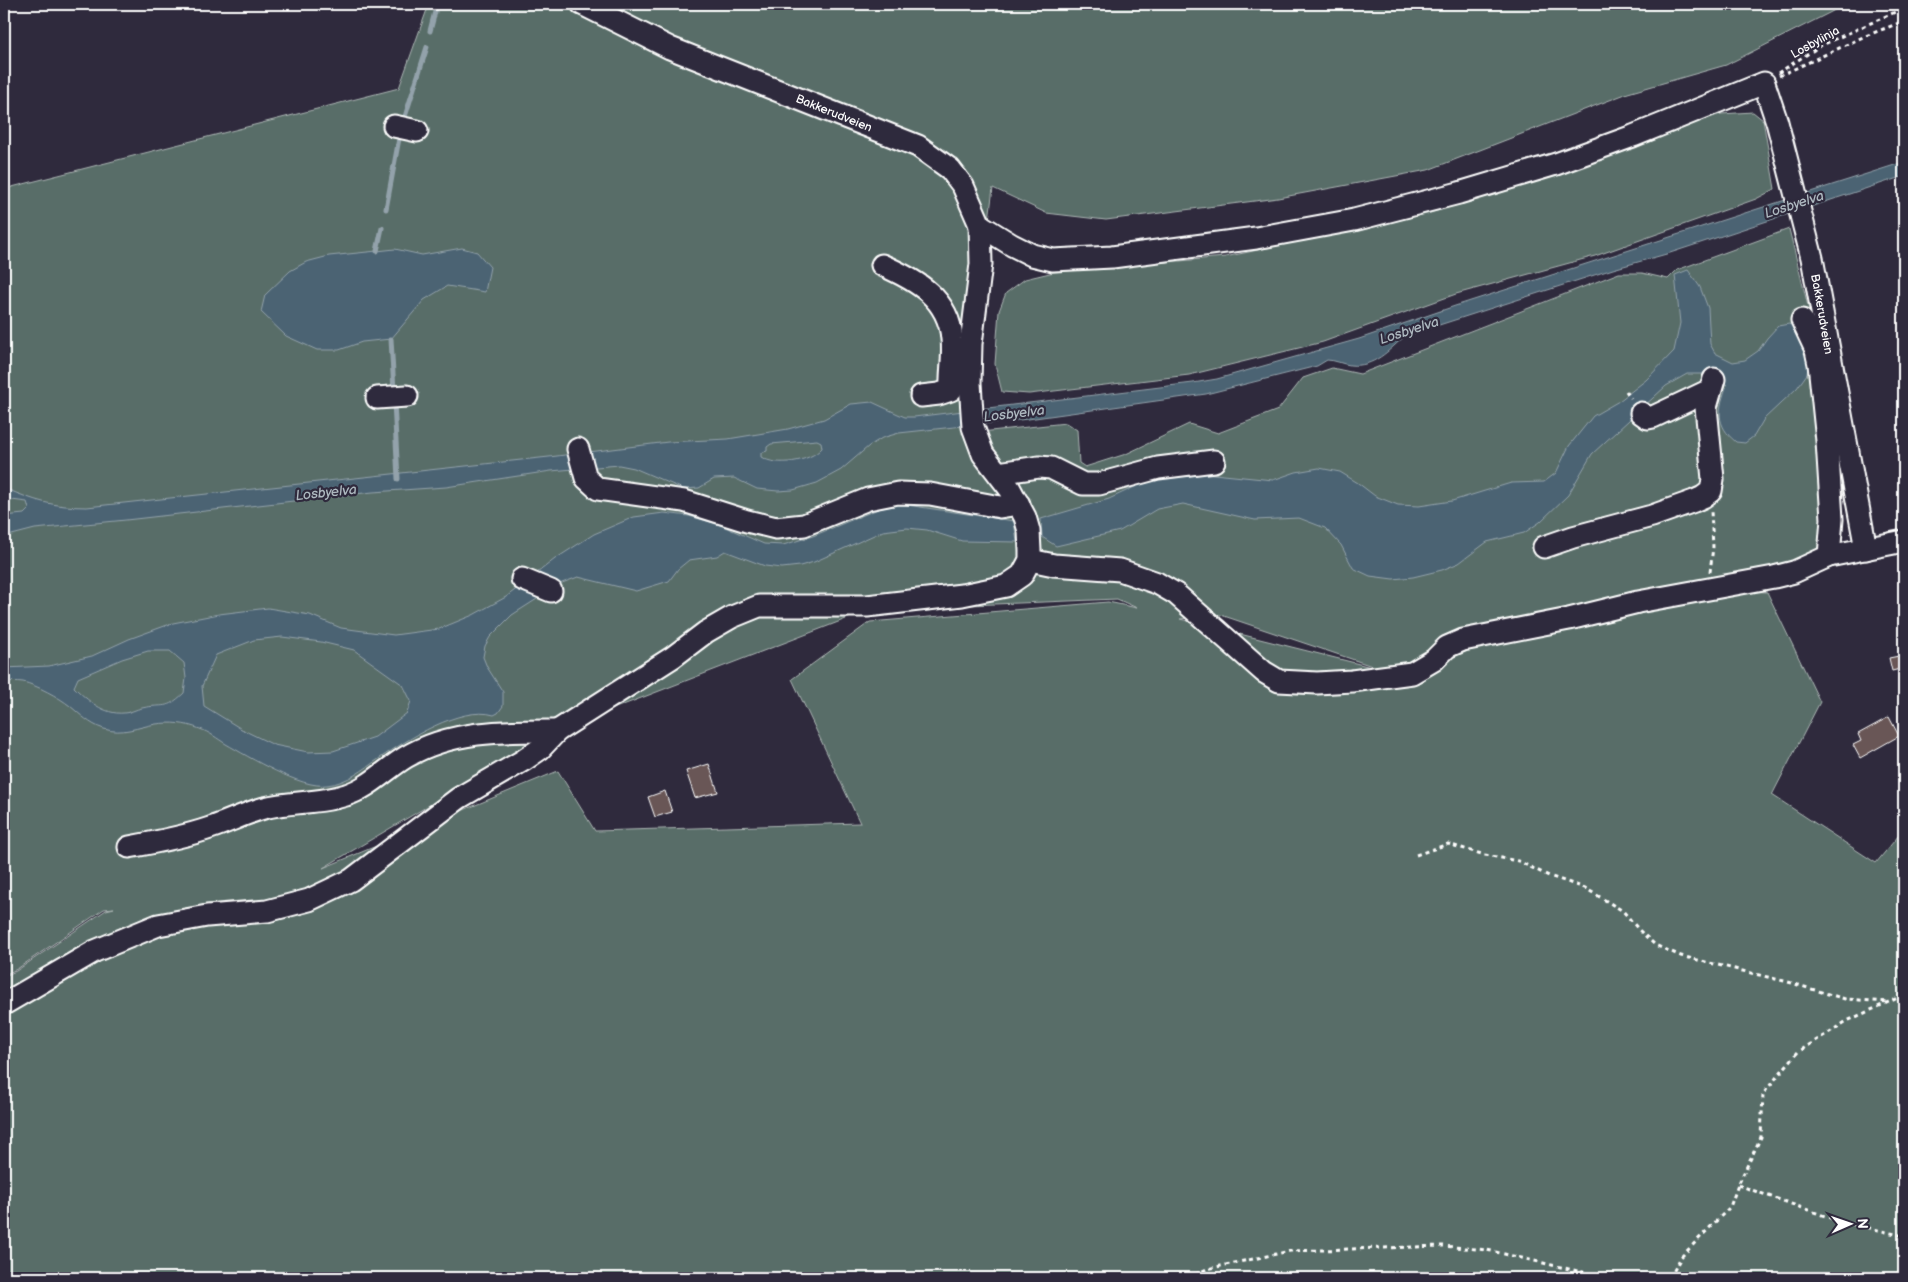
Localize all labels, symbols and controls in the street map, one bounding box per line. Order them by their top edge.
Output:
street label: Losbylinja [1788,23,1842,62]
street label: Bakkerudveien [793,91,874,136]
water label: Losbyelva [1762,187,1826,222]
street label: Bakkerudveien [1807,273,1836,356]
water label: Losbyelva [1377,313,1441,348]
water label: Losbyelva [983,401,1046,426]
water label: Losbyelva [295,481,358,504]
north arrow [1826,1200,1876,1250]
text: N [1854,1218,1871,1229]

